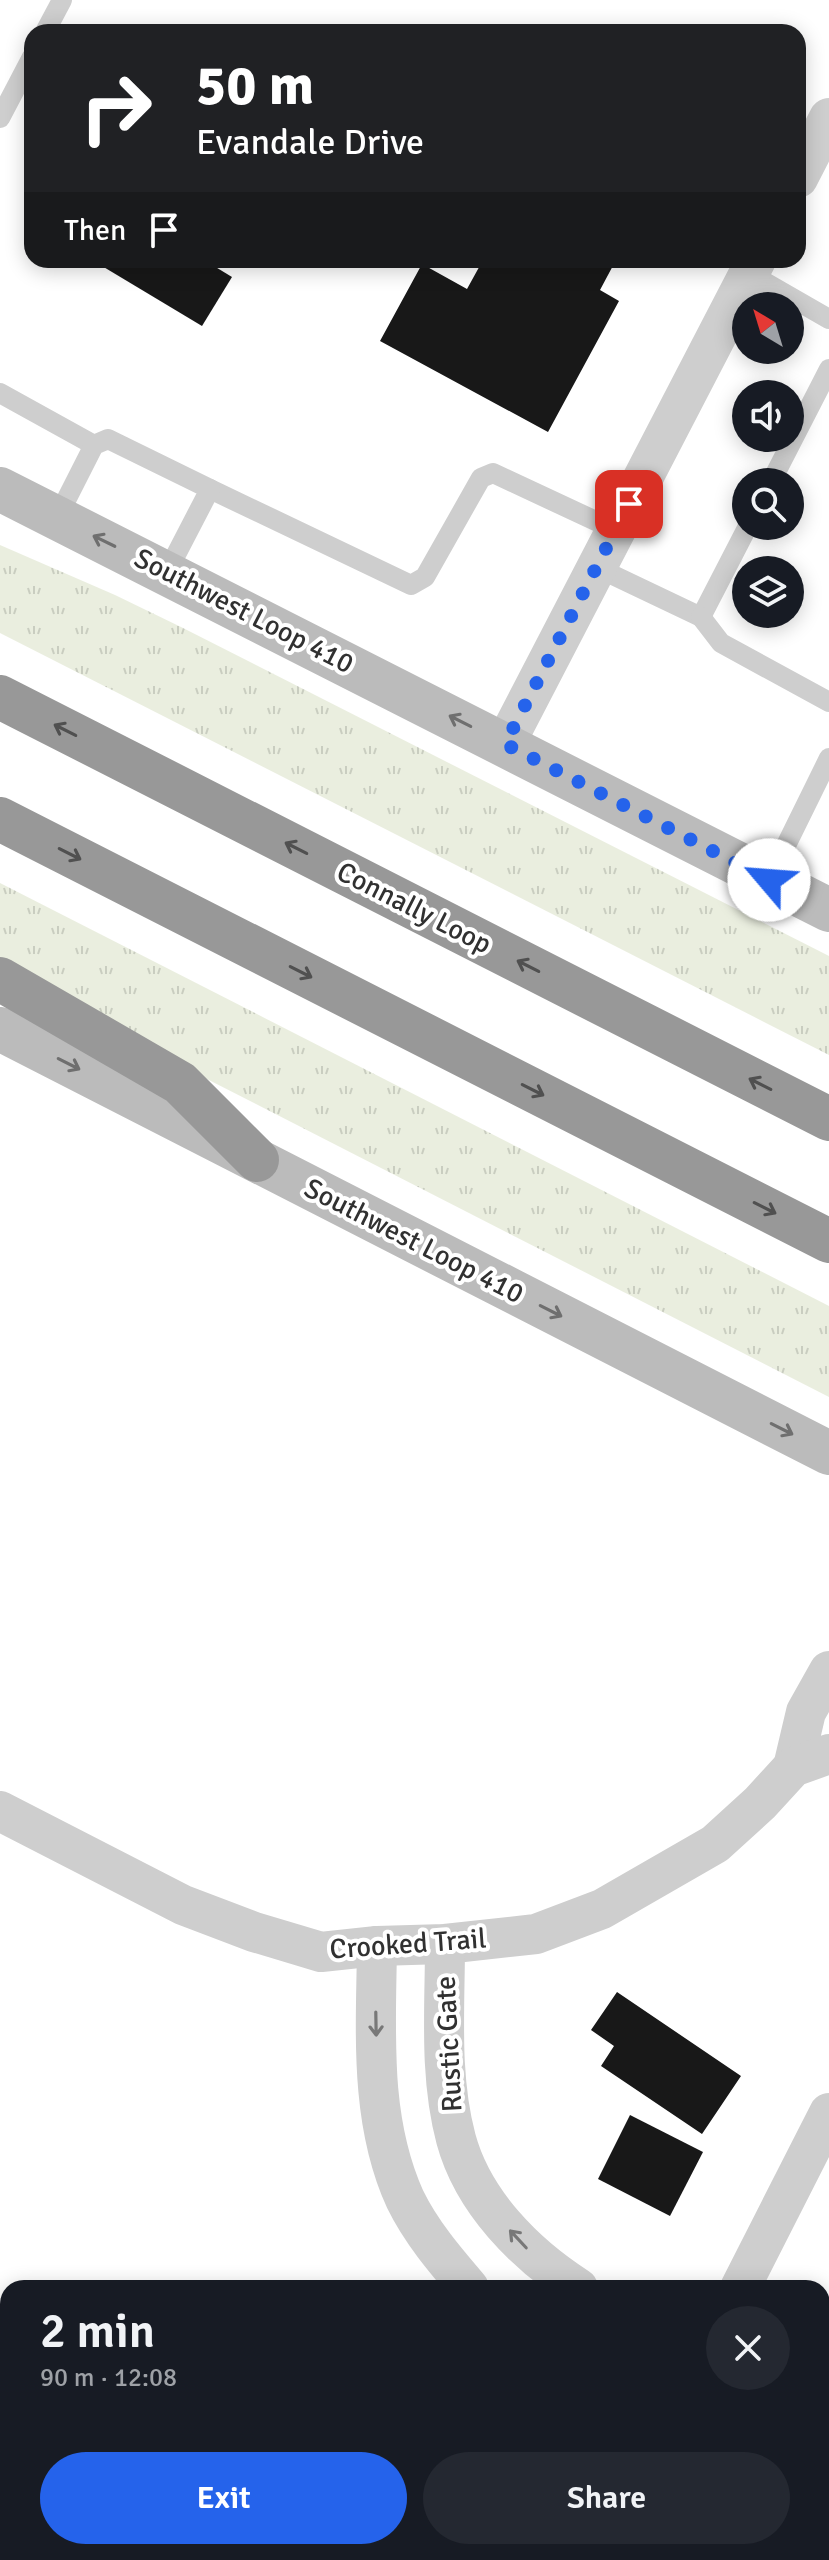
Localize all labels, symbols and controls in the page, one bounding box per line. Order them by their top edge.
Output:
text: 50 m [196,51,314,120]
icon: right [64,56,168,160]
text: Evandale Drive [196,120,424,165]
icon: arrive [142,208,186,252]
text: Then [64,212,126,249]
north arrow [732,292,804,364]
map controls [732,292,804,628]
button: sound [732,380,804,452]
button: search [732,468,804,540]
pin [595,470,663,538]
icon: arrive [607,482,651,526]
one-way arrow [92,532,116,548]
street label: Southwest Loop 410 [129,541,359,681]
button: layers [732,556,804,628]
one-way arrow [449,713,473,729]
one-way arrow [53,721,77,737]
position arrow [727,838,811,922]
one-way arrow [285,839,309,855]
one-way arrow [57,847,81,863]
street label: Connally Loop [331,855,497,961]
one-way arrow [516,958,540,973]
one-way arrow [289,965,313,981]
one-way arrow [57,1057,81,1073]
one-way arrow [748,1076,772,1091]
one-way arrow [520,1083,544,1099]
street label: Southwest Loop 410 [299,1171,529,1311]
one-way arrow [752,1201,776,1216]
one-way arrow [538,1304,562,1319]
one-way arrow [770,1422,794,1438]
street label: Crooked Trail [329,1922,487,1966]
street label: Rustic Gate [428,1975,470,2113]
one-way arrow [368,2010,384,2037]
one-way arrow [509,2230,527,2250]
text: 2 min [40,2302,155,2361]
button: close [706,2306,790,2390]
text: 90 m · 12:08 [40,2362,177,2394]
button: Exit [40,2452,407,2544]
button: Share [423,2452,790,2544]

